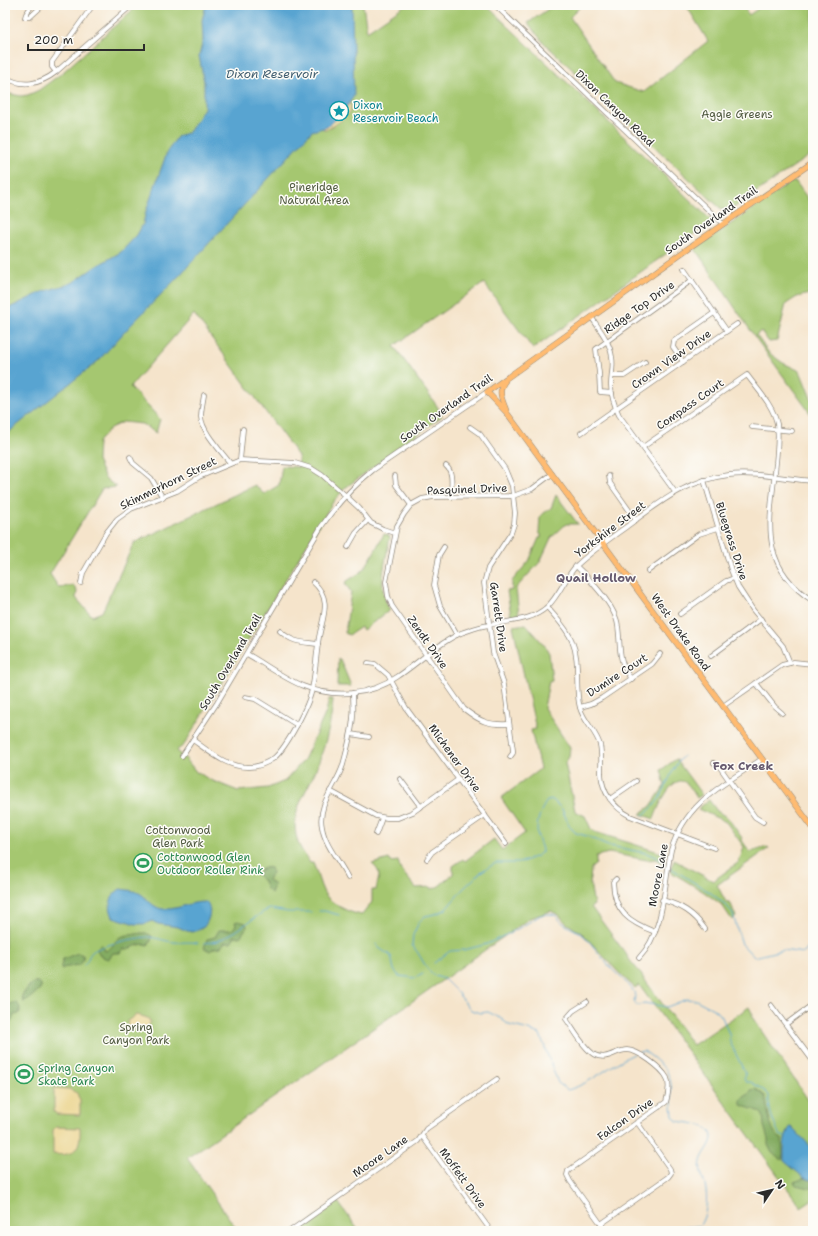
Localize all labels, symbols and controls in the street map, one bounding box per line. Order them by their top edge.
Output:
scale bar [28,26,144,52]
text: 200 m [34,32,73,48]
water label: Dixon Reservoir [226,66,318,82]
street label: Dixon Canyon Road [572,67,657,150]
place label: Dixon Reservoir Beach [353,98,439,126]
place icon: Dixon Reservoir Beach [328,100,350,122]
park label: Aggie Greens [701,107,773,122]
park label: Pineridge Natural Area [279,180,349,208]
street label: South Overland Trail [662,182,761,258]
street label: Ridge Top Drive [601,277,678,337]
street label: Crown View Drive [628,326,714,393]
street label: South Overland Trail [397,370,496,446]
street label: Compass Court [654,375,727,433]
street label: Skimmerhorn Street [117,453,219,513]
street label: Pasquinel Drive [427,481,507,498]
street label: Yorkshire Street [572,498,649,561]
street label: Bluegrass Drive [712,500,751,582]
district label: Quail Hollow [556,570,636,586]
street label: Garrett Drive [486,581,511,653]
street label: West Drake Road [647,591,714,674]
street label: South Overland Trail [196,611,265,713]
street label: Zendt Drive [404,613,451,672]
street label: Dumire Court [584,650,651,701]
street label: Michener Drive [425,721,484,795]
district label: Fox Creek [713,758,773,774]
park label: Cottonwood Glen Park [145,823,211,851]
street label: Moore Lane [645,842,672,908]
place label: Cottonwood Glen Outdoor Roller Rink [157,850,264,878]
sports icon: Cottonwood Glen Outdoor Roller Rink [132,852,154,874]
park label: Spring Canyon Park [102,1020,170,1048]
place label: Spring Canyon Skate Park [38,1061,115,1089]
sports icon: Spring Canyon Skate Park [13,1063,35,1085]
street label: Falcon Drive [594,1095,656,1144]
street label: Moore Lane [350,1132,411,1181]
street label: Moffett Drive [436,1145,490,1211]
north arrow [752,1170,792,1210]
text: N [771,1177,789,1193]

